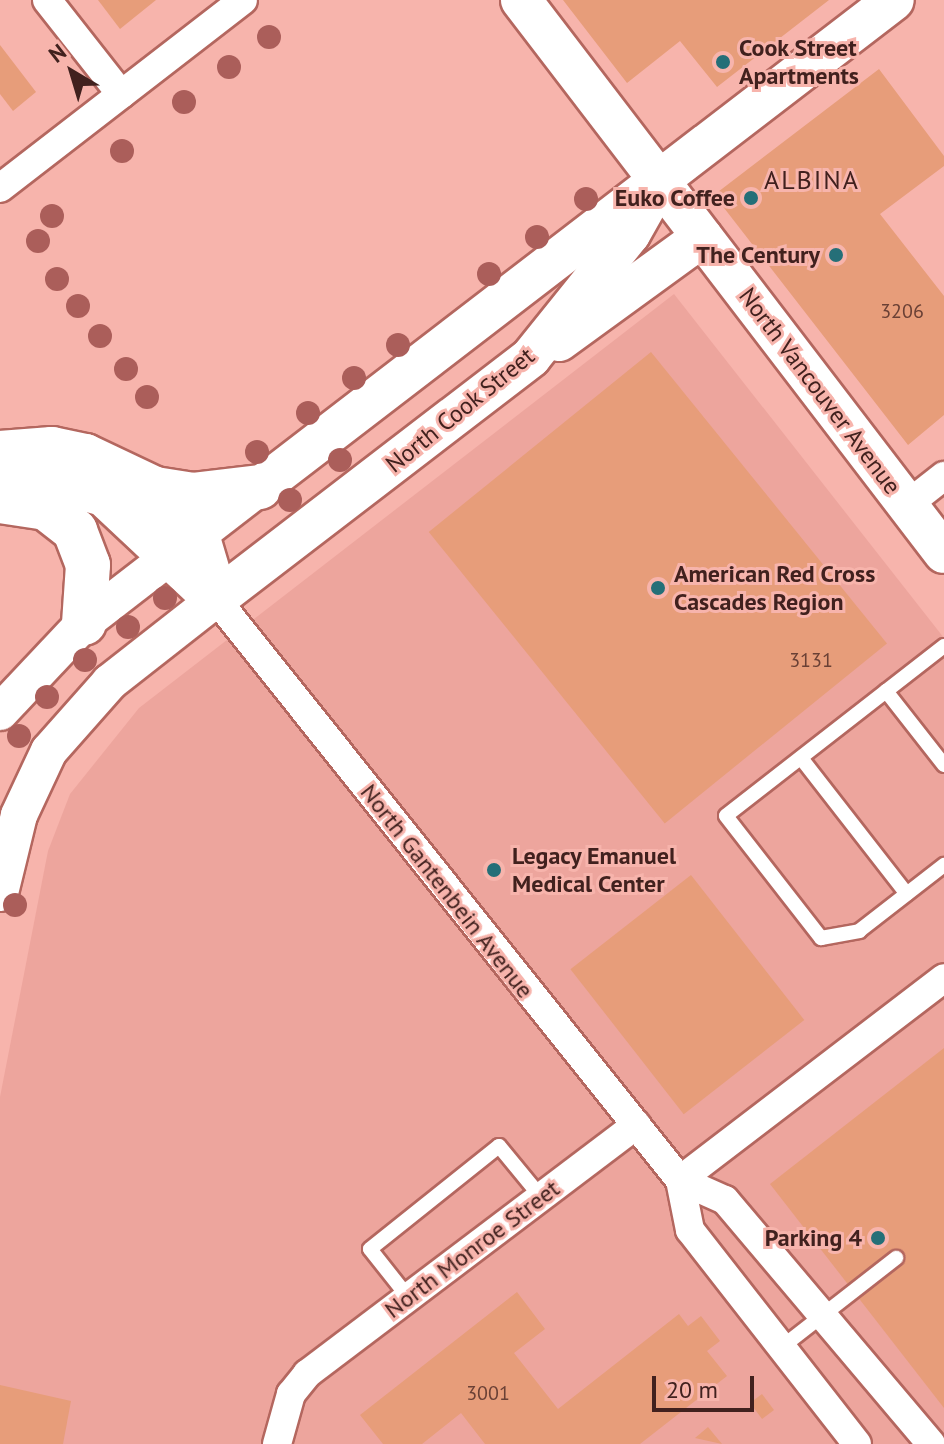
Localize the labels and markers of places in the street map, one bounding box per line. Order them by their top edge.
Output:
place label: Cook Street Apartments [739,34,859,90]
marker: Cook Street Apartments [714,53,732,71]
place label: Euko Coffee [614,184,735,212]
marker: Euko Coffee [742,189,760,207]
place label: The Century [696,241,820,269]
marker: The Century [827,246,845,264]
place label: American Red Cross Cascades Region [674,560,876,616]
marker: American Red Cross Cascades Region [649,579,667,597]
place label: Legacy Emanuel Medical Center [512,842,677,898]
marker: Legacy Emanuel Medical Center [483,859,505,881]
place label: Parking 4 [765,1224,862,1252]
marker: Parking 4 [869,1229,887,1247]

